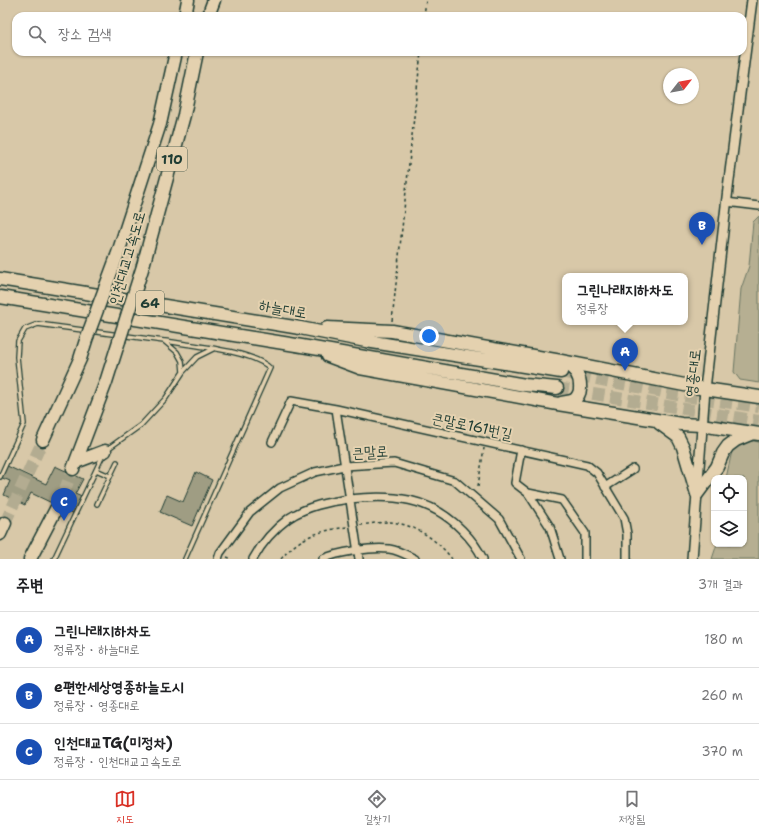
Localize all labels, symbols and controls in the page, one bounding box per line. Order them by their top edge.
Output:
search box [12,12,747,56]
icon: search [26,23,48,45]
text: 장소 검색 [58,24,111,44]
north arrow [663,68,699,104]
road number: 110 [157,147,187,171]
street label: 인천대교고속도로 [104,209,150,307]
pin: B [689,212,715,245]
popup [562,273,688,325]
text: 그린나래지하차도 [577,280,673,300]
road number: 64 [136,291,164,315]
street label: 하늘대로 [257,295,309,323]
text: 정류장 [577,300,608,317]
your location [419,326,439,346]
pin: A [612,338,638,371]
street label: 영종대로 [681,348,705,398]
street label: 큰말로161번길 [430,408,514,444]
street label: 큰말로 [351,441,389,463]
map controls [711,475,747,547]
button: locate [711,475,747,511]
pin: C [51,488,77,521]
button: layers [711,511,747,547]
text: 주변 [16,574,43,596]
text: 3개 결과 [698,576,743,593]
text: 그린나래지하차도 [54,621,151,641]
text: A [24,631,34,648]
text: 180 m [704,631,743,648]
text: 정류장 · 하늘대로 [54,641,140,658]
text: e편한세상영종하늘도시 [54,677,184,697]
text: B [25,687,33,704]
text: 260 m [701,687,743,704]
text: 정류장 · 영종대로 [54,697,140,714]
text: 인천대교TG(미정차) [54,733,173,753]
text: C [25,743,33,760]
text: 370 m [701,743,743,760]
text: 정류장 · 인천대교고속도로 [54,753,182,770]
tab: 지도 [114,788,136,827]
tab: 길찾기 [364,788,390,827]
tab: 저장됨 [618,788,645,827]

